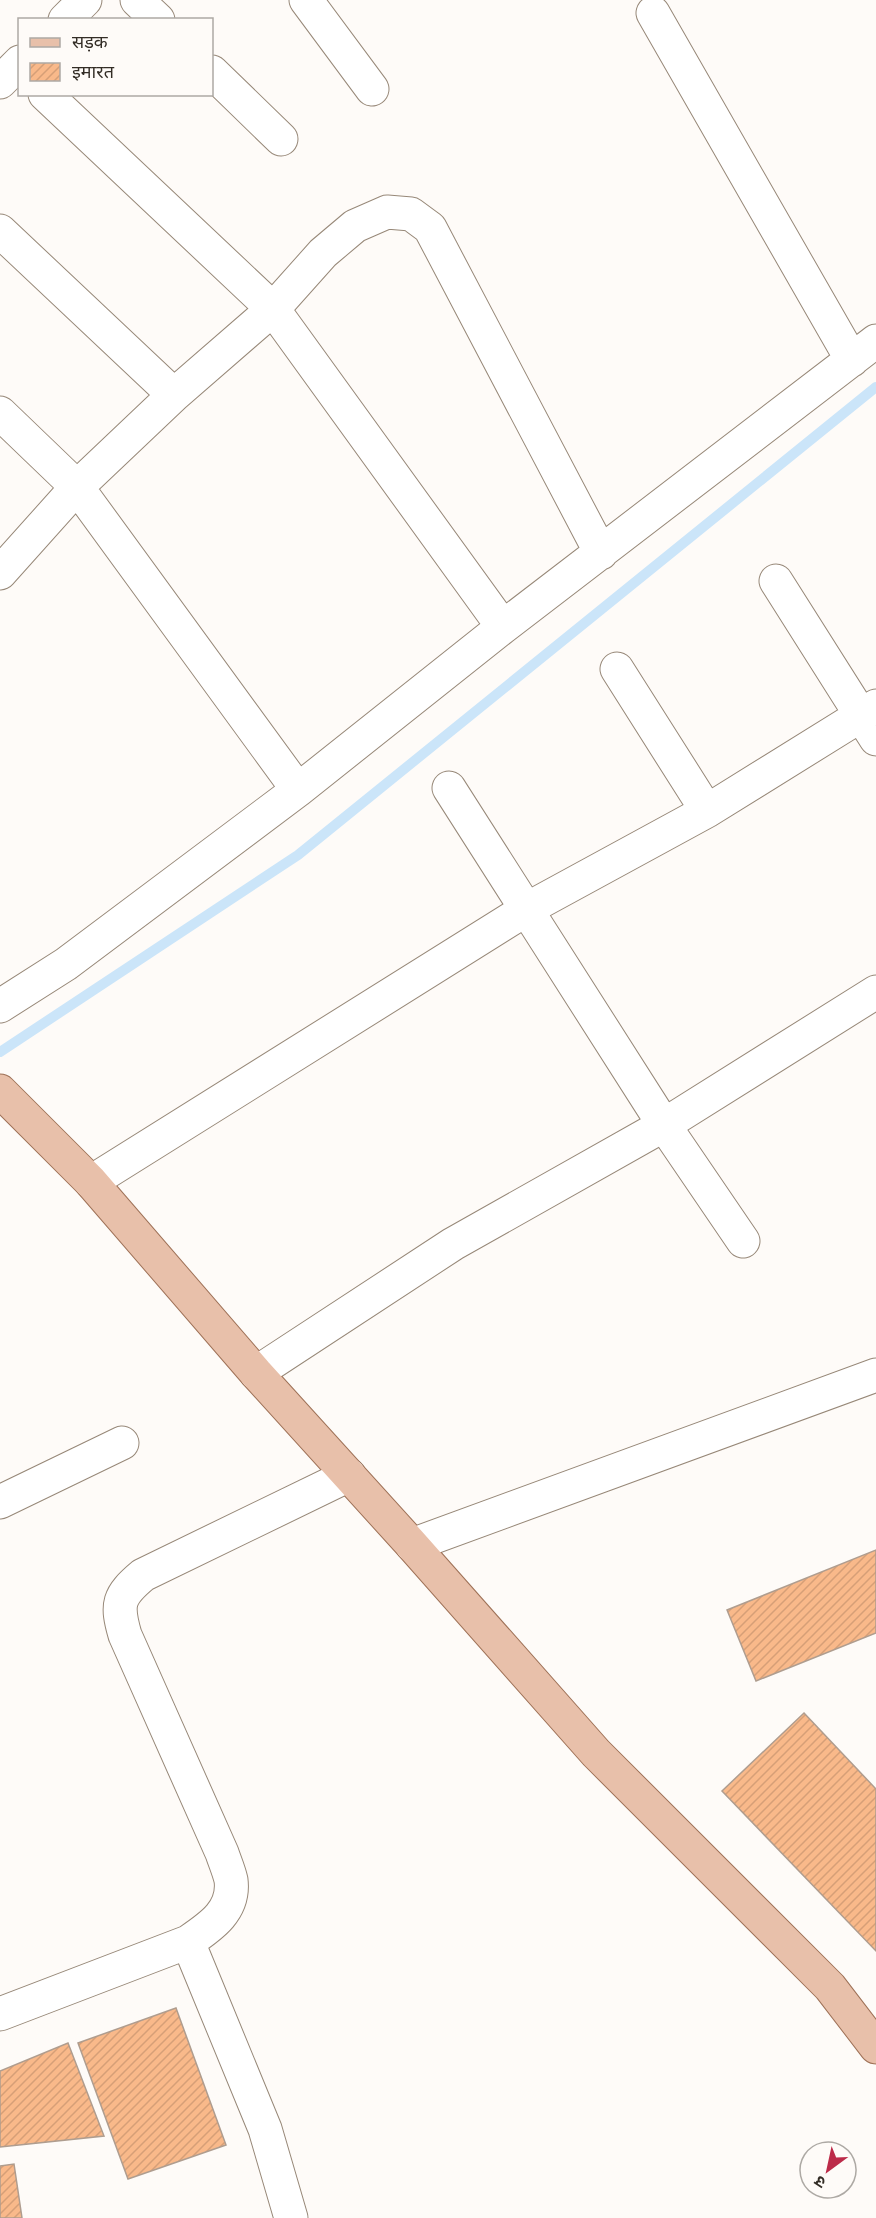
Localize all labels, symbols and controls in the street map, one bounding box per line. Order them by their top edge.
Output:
legend [18,18,213,96]
text: सड़क [72,34,109,52]
text: इमारत [72,64,115,82]
north arrow [798,2140,858,2200]
text: उ [812,2172,829,2191]

